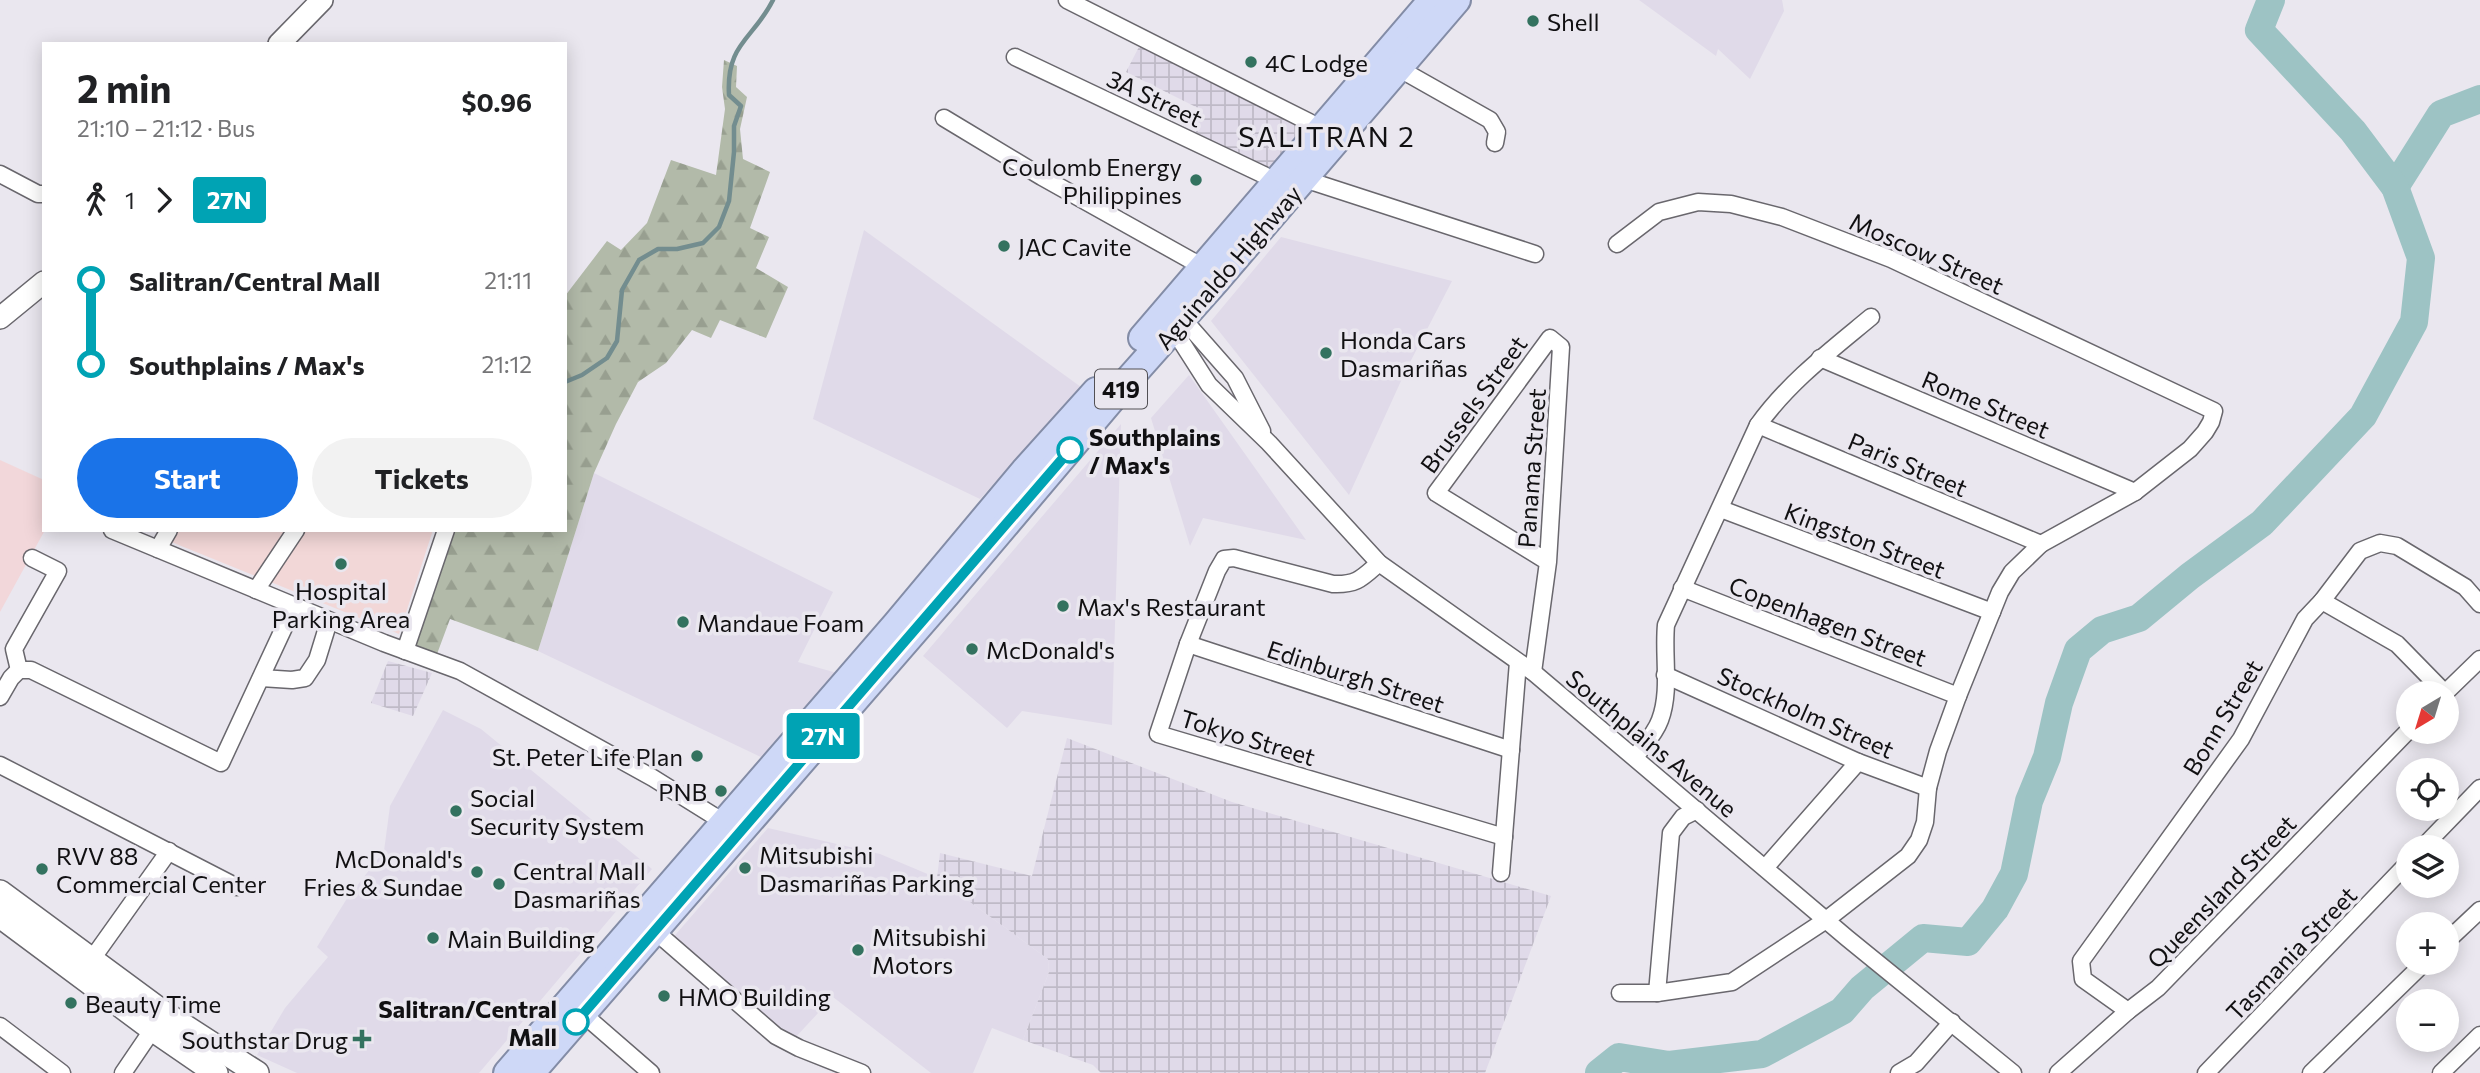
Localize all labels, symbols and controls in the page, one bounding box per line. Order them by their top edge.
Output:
place label: Shell [1547,7,1600,36]
marker: Shell [1525,13,1541,29]
place label: 4C Lodge [1265,48,1368,77]
marker: 4C Lodge [1243,54,1259,70]
street label: 3A Street [1103,63,1208,133]
text: 2 min [77,64,172,111]
text: $0.96 [462,86,532,117]
text: 21:10 – 21:12 · Bus [77,114,255,142]
district label: SALITRAN 2 [1238,119,1416,153]
place label: Coulomb Energy Philippines [1002,152,1182,209]
marker: Coulomb Energy Philippines [1188,172,1204,188]
street label: Aguinaldo Highway [1149,179,1307,355]
icon: walk [77,181,115,219]
icon: forward [145,181,183,219]
text: 27N [207,185,252,214]
text: 1 [125,186,135,214]
street label: Moscow Street [1846,206,2009,300]
place label: JAC Cavite [1018,232,1131,261]
marker: JAC Cavite [996,238,1012,254]
text: Salitran/Central Mall [129,265,380,296]
text: 21:11 [484,266,532,294]
place label: Honda Cars Dasmariñas [1340,325,1468,382]
street label: Brussels Street [1414,330,1533,478]
marker: Honda Cars Dasmariñas [1318,345,1334,361]
text: Southplains / Max's [129,349,365,380]
text: 21:12 [481,350,532,378]
street label: Rome Street [1918,364,2054,444]
road number: 419 [1095,370,1147,408]
street label: Panama Street [1511,387,1551,549]
place label: Southplains / Max's [1089,422,1221,479]
street label: Paris Street [1844,426,1972,502]
marker: Southplains / Max's [1057,437,1083,463]
button: Start [77,438,298,518]
button: Tickets [312,438,532,518]
street label: Kingston Street [1780,496,1950,584]
marker: Hospital Parking Area [333,556,349,572]
street label: Copenhagen Street [1725,570,1931,672]
place label: Hospital Parking Area [272,576,410,633]
place label: Max's Restaurant [1077,592,1266,621]
marker: Max's Restaurant [1055,598,1071,614]
place label: Mandaue Foam [697,608,864,637]
marker: Mandaue Foam [675,614,691,630]
street label: Edinburgh Street [1264,634,1448,718]
place label: McDonald's [986,635,1115,664]
marker: McDonald's [964,641,980,657]
street label: Bonn Street [2176,654,2268,780]
street label: Stockholm Street [1713,660,1899,764]
street label: Southplains Avenue [1561,663,1743,823]
north arrow [2396,681,2459,744]
map controls [2396,681,2459,1052]
street label: Tokyo Street [1177,703,1319,771]
line badge: 27N [783,713,863,759]
text: 27N [801,721,845,750]
place label: St. Peter Life Plan [492,742,683,771]
marker: St. Peter Life Plan [689,748,705,764]
button: locate [2396,758,2459,821]
place label: PNB [658,777,707,806]
place label: Social Security System [470,783,645,840]
marker: PNB [713,783,729,799]
marker: Social Security System [448,803,464,819]
street label: Queensland Street [2141,808,2302,974]
button: layers [2396,835,2459,898]
place label: Mitsubishi Dasmariñas Parking [759,840,974,897]
place label: RVV 88 Commercial Center [56,841,267,898]
place label: McDonald's Fries & Sundae [303,844,463,901]
place label: Central Mall Dasmariñas [513,856,646,913]
marker: Mitsubishi Dasmariñas Parking [737,860,753,876]
marker: RVV 88 Commercial Center [34,861,50,877]
marker: McDonald's Fries & Sundae [469,864,485,880]
marker: Central Mall Dasmariñas [491,876,507,892]
street label: Tasmania Street [2220,880,2362,1026]
button: + [2396,912,2459,975]
place label: Mitsubishi Motors [872,922,987,979]
place label: Main Building [447,924,595,953]
marker: Main Building [425,930,441,946]
marker: Mitsubishi Motors [850,942,866,958]
place label: HMO Building [678,982,831,1011]
marker: HMO Building [656,988,672,1004]
place label: Beauty Time [85,989,221,1018]
button: − [2396,989,2459,1052]
place label: Salitran/Central Mall [378,994,557,1051]
marker: Beauty Time [63,995,79,1011]
marker: Salitran/Central Mall [563,1009,589,1035]
place label: Southstar Drug [181,1025,348,1054]
marker: Southstar Drug [354,1031,370,1047]

